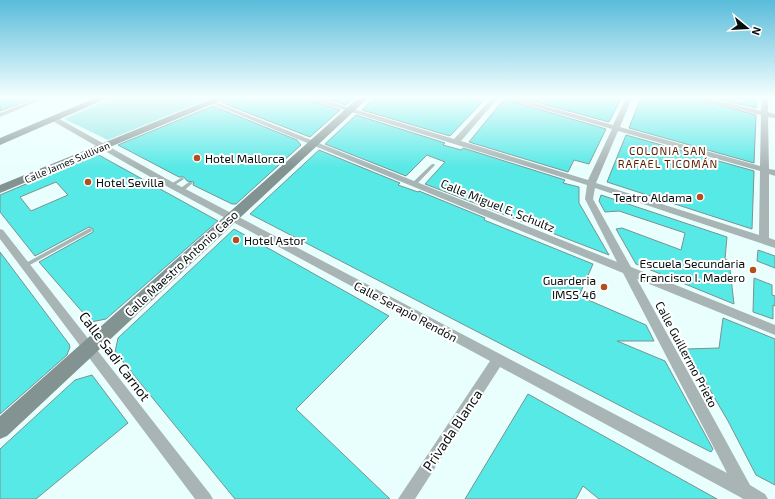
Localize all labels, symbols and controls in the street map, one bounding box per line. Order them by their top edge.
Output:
north arrow [727,8,767,48]
text: N [750,25,764,37]
street label: Calle James Sullivan [23,139,111,185]
district label: COLONIA SAN RAFAEL TICOMÁN [618,144,718,170]
place label: Hotel Mallorca [205,151,285,165]
marker: Hotel Mallorca [192,153,202,163]
place label: Hotel Sevilla [96,175,164,189]
street label: Calle Miguel E. Schultz [439,176,557,234]
marker: Hotel Sevilla [83,177,93,187]
place label: Teatro Aldama [613,190,692,204]
marker: Teatro Aldama [695,192,705,202]
street label: Calle Maestro Antonio Caso [122,207,241,319]
place label: Hotel Astor [244,233,305,247]
marker: Hotel Astor [231,235,241,245]
place label: Escuela Secundaria Francisco I. Madero [640,256,745,284]
marker: Escuela Secundaria Francisco I. Madero [748,265,758,275]
place label: Guarderia IMSS 46 [543,273,596,301]
street label: Calle Serapio Rendón [352,278,460,344]
marker: Guarderia IMSS 46 [599,282,609,292]
street label: Calle Guillermo Prieto [653,299,721,410]
street label: Calle Sadi Carnot [76,308,154,404]
street label: Privada Blanca [419,386,485,474]

